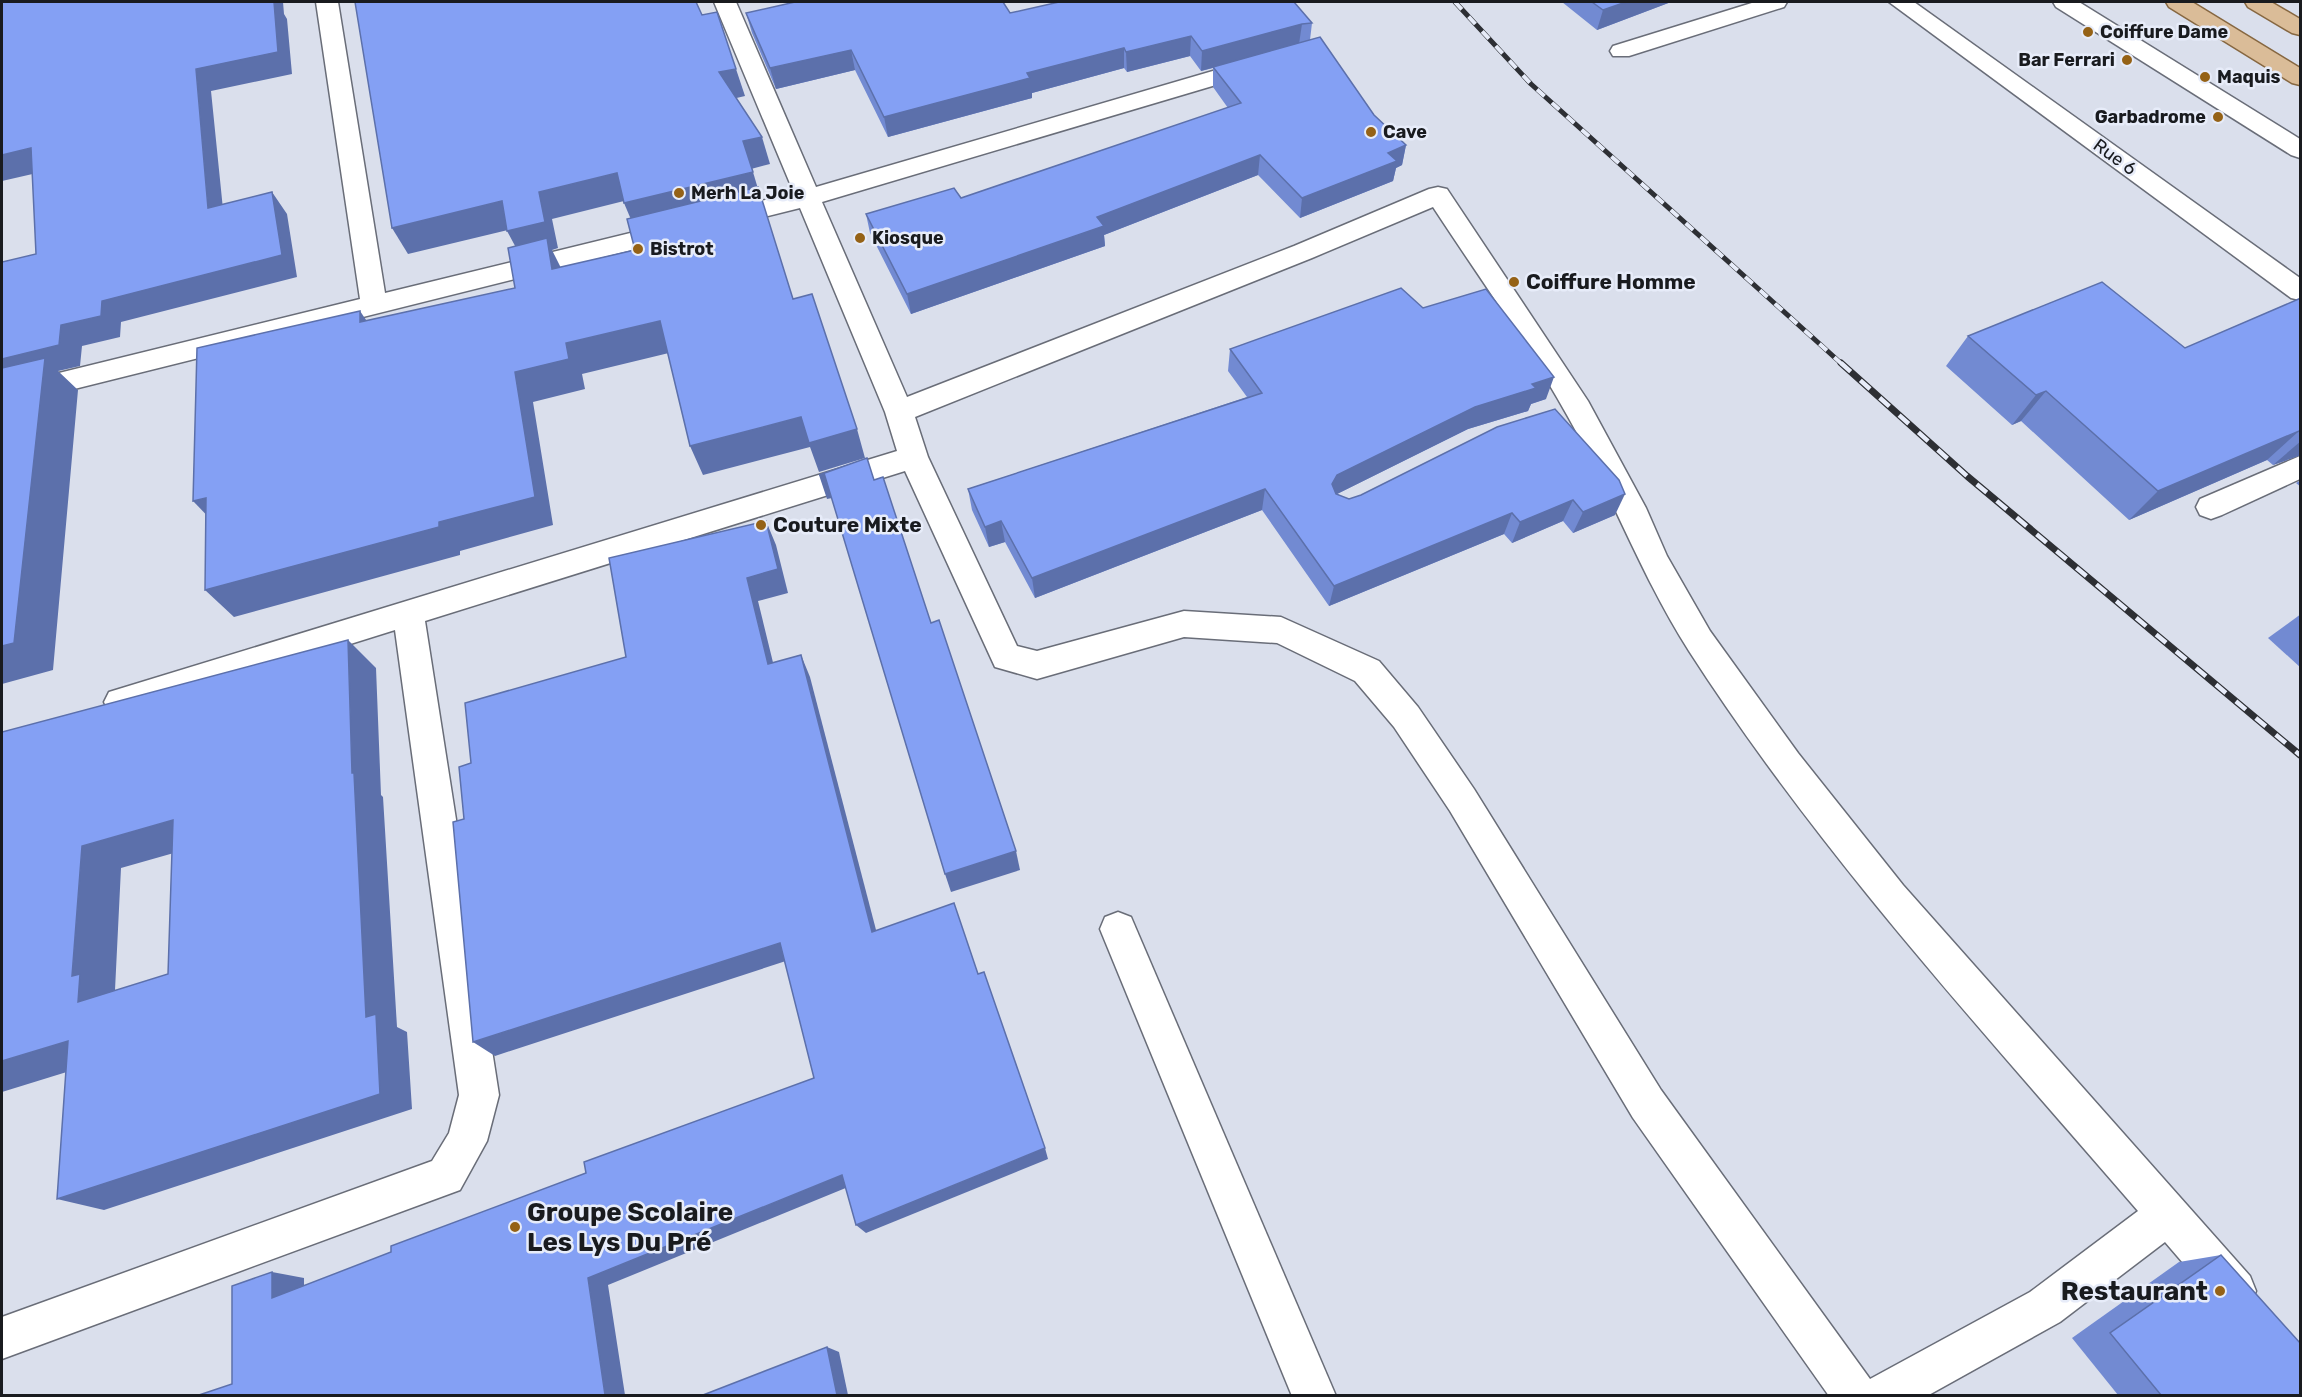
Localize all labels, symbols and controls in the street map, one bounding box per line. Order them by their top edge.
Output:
place label: Coiffure Dame [2100,21,2228,43]
marker: Coiffure Dame [2081,25,2095,39]
place label: Bar Ferrari [2018,49,2115,71]
marker: Bar Ferrari [2120,53,2134,67]
place label: Maquis [2217,66,2281,88]
marker: Maquis [2198,70,2212,84]
place label: Garbadrome [2095,106,2206,128]
marker: Garbadrome [2211,110,2225,124]
place label: Cave [1383,121,1427,143]
marker: Cave [1364,125,1378,139]
street label: Rue 6 [2089,134,2141,180]
place label: Merh La Joie [691,182,805,204]
marker: Merh La Joie [672,186,686,200]
place label: Kiosque [872,227,944,249]
marker: Kiosque [853,231,867,245]
place label: Bistrot [650,238,714,260]
marker: Bistrot [631,242,645,256]
place label: Coiffure Homme [1526,269,1696,294]
marker: Coiffure Homme [1507,275,1521,289]
place label: Couture Mixte [773,512,922,537]
marker: Couture Mixte [754,518,768,532]
place label: Groupe Scolaire Les Lys Du Pré [527,1197,733,1258]
marker: Groupe Scolaire Les Lys Du Pré [508,1220,522,1234]
place label: Restaurant [2061,1276,2208,1307]
marker: Restaurant [2213,1284,2227,1298]

